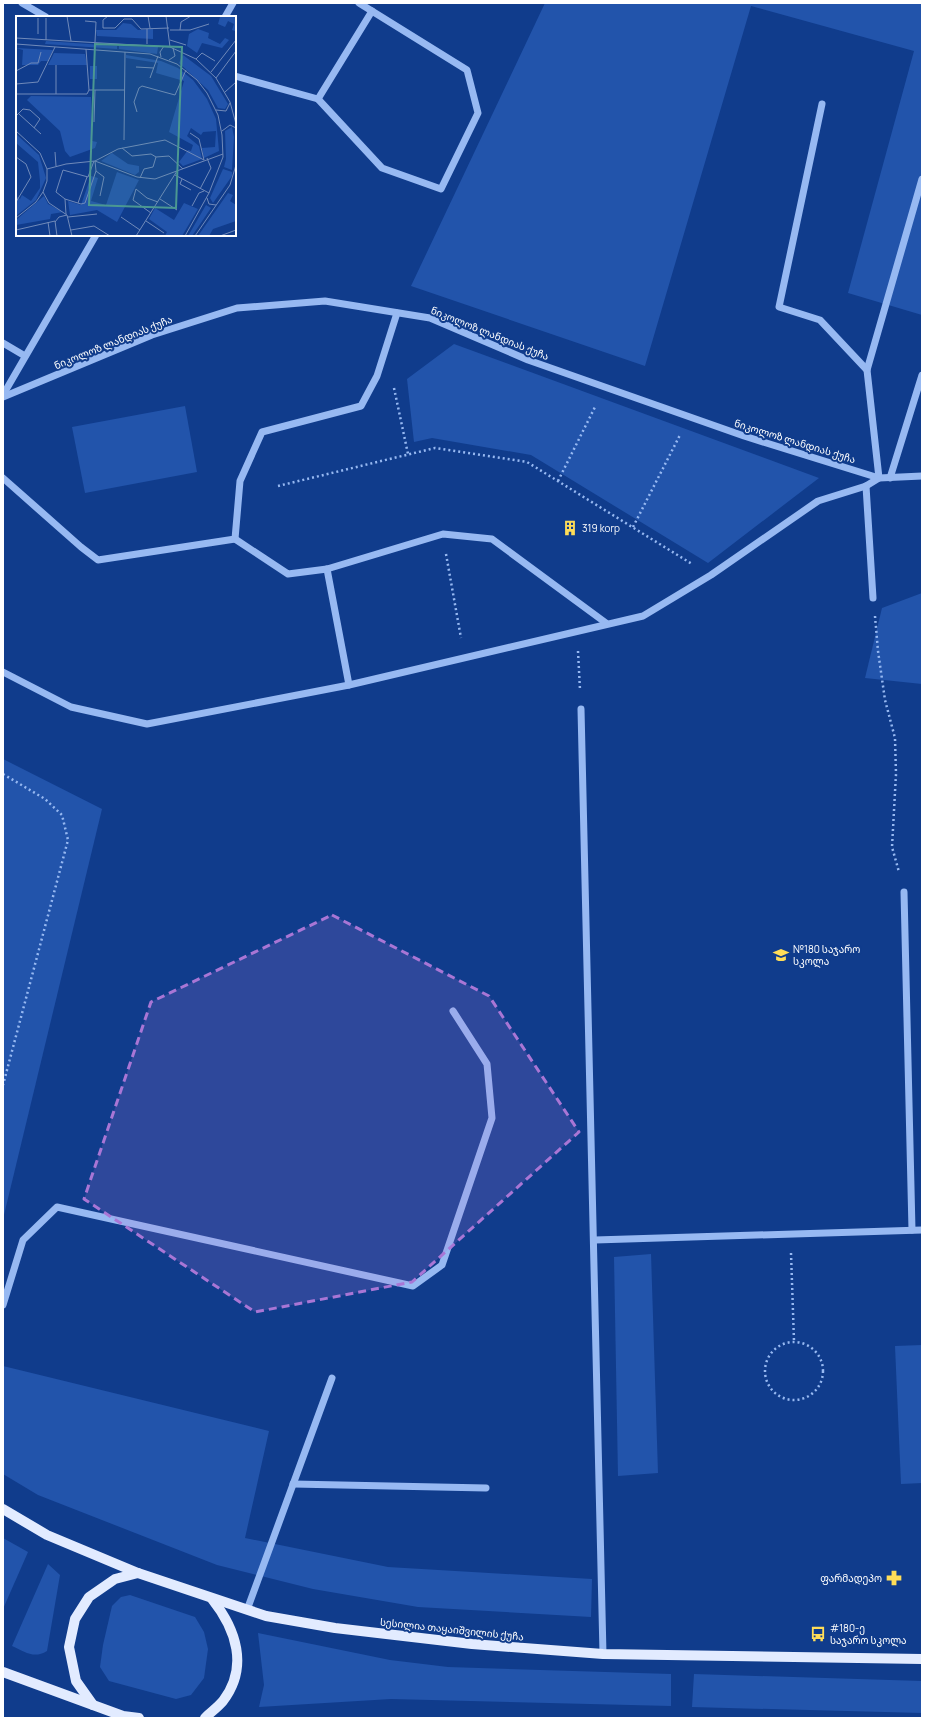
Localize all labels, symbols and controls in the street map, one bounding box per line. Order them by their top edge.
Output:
inset map [16,16,236,236]
street label: ნიკოლოზ ლანდიას ქუჩა [429,303,551,363]
street label: ნიკოლოზ ლანდიას ქუჩა [52,312,174,372]
street label: ნიკოლოზ ლანდიას ქუჩა [733,416,857,466]
building icon: 319 korp [561,519,579,537]
place label: 319 korp [582,521,620,535]
place label: №180 საჯარო სკოლა [793,942,860,968]
school or university icon: №180 საჯარო სკოლა [772,946,790,964]
pharmacy icon: ფარმადეპო [885,1569,903,1587]
place label: ფარმადეპო [820,1571,882,1585]
street label: სესილია თაყაიშვილის ქუჩა [379,1614,525,1644]
place label: #180-ე საჯარო სკოლა [830,1621,907,1647]
bus stop icon: #180-ე საჯარო სკოლა [809,1625,827,1643]

